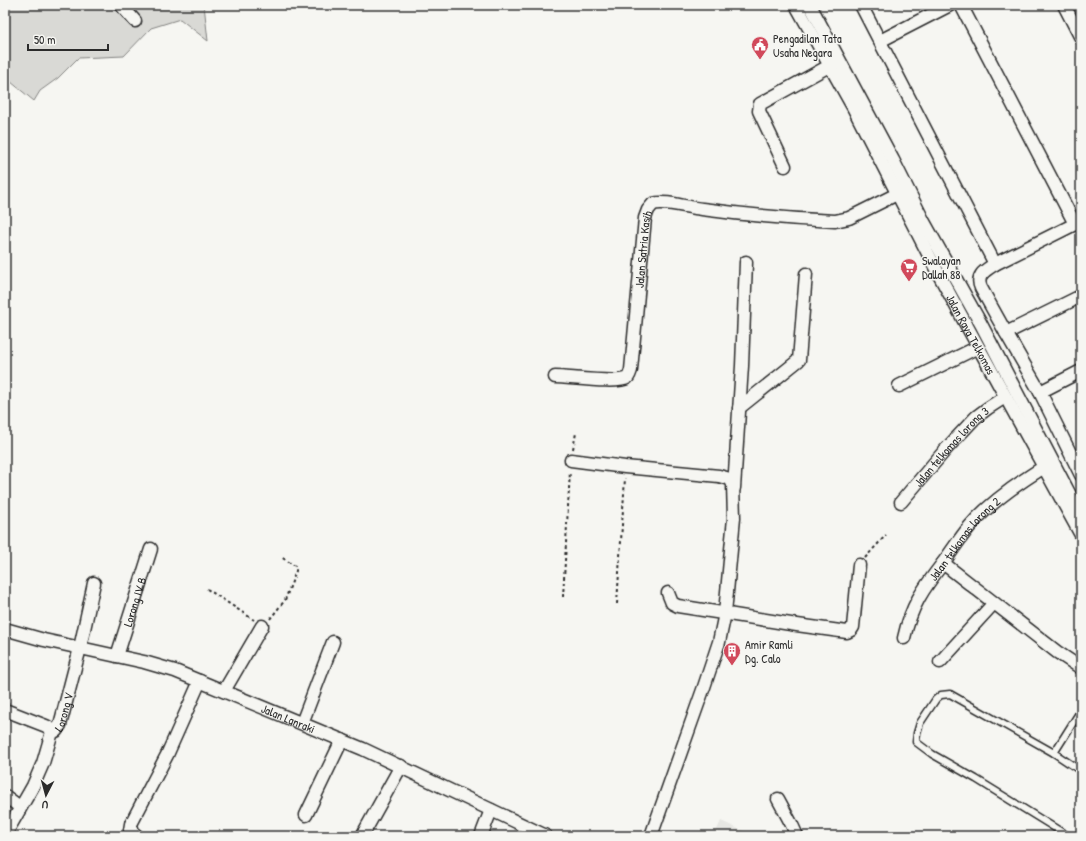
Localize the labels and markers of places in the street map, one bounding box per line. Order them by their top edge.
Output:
place label: Pengadilan Tata Usaha Negara [773,30,842,61]
public building icon: Pengadilan Tata Usaha Negara [750,35,770,60]
place label: Swalayan Dallah 88 [922,252,961,283]
supermarket icon: Swalayan Dallah 88 [899,257,919,282]
place label: Amir Ramli Dg. Calo [745,636,793,667]
building icon: Amir Ramli Dg. Calo [722,641,742,666]

